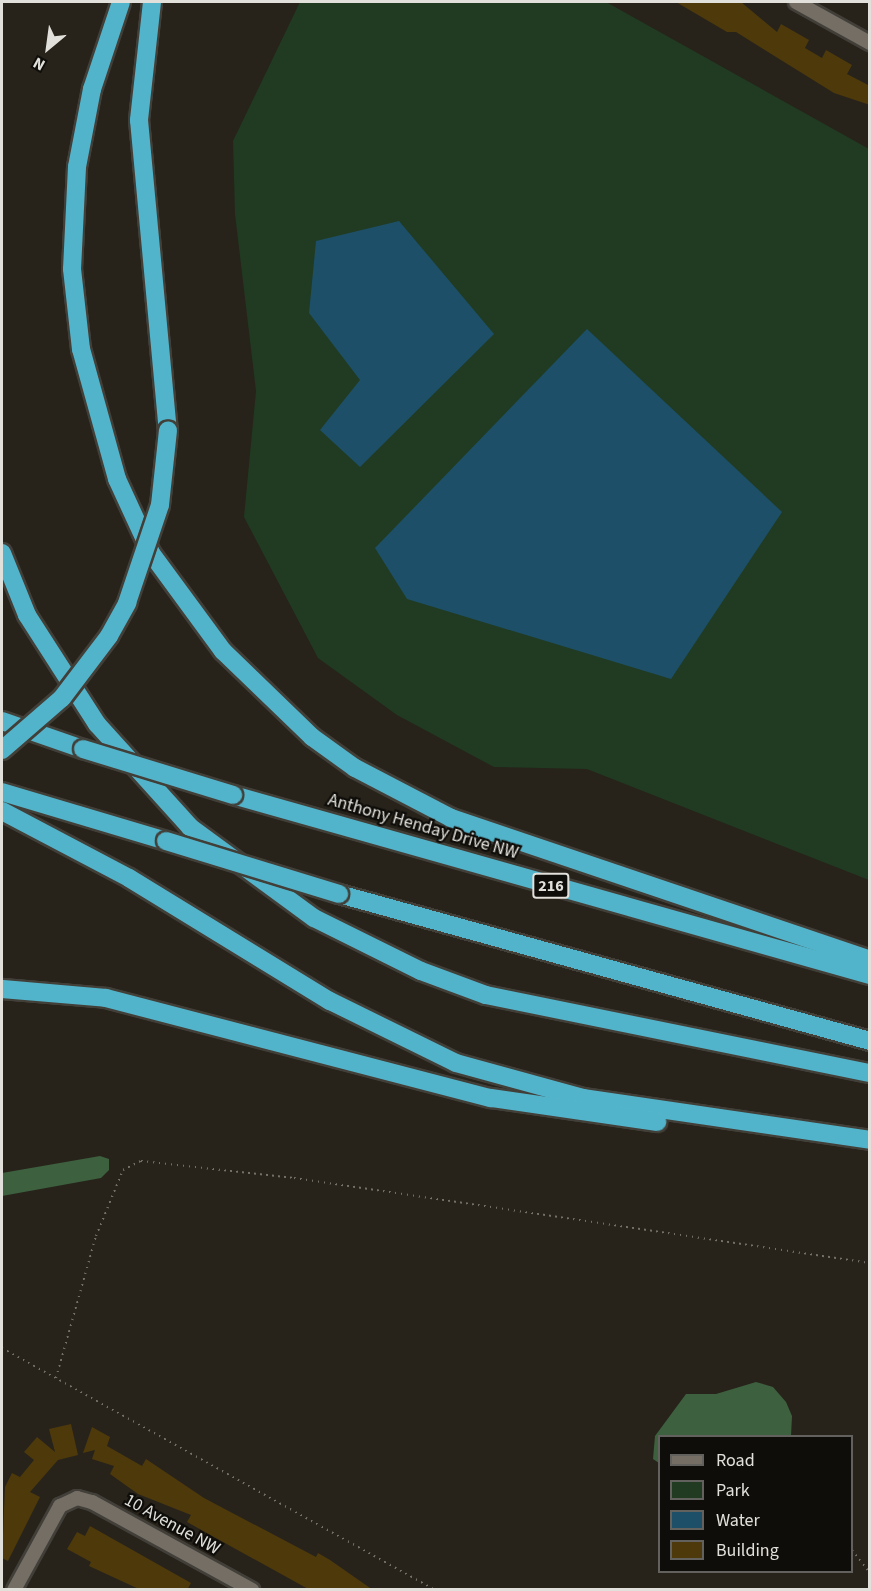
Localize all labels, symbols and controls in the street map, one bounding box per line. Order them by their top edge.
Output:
north arrow [18,18,78,78]
text: N [29,52,49,76]
street label: Anthony Henday Drive NW [325,789,521,865]
road number: 216 [532,873,570,899]
legend [658,1435,853,1573]
text: Road [716,1448,755,1473]
text: Park [716,1478,750,1503]
street label: 10 Avenue NW [120,1490,224,1560]
text: Water [716,1508,760,1533]
text: Building [716,1538,779,1563]

